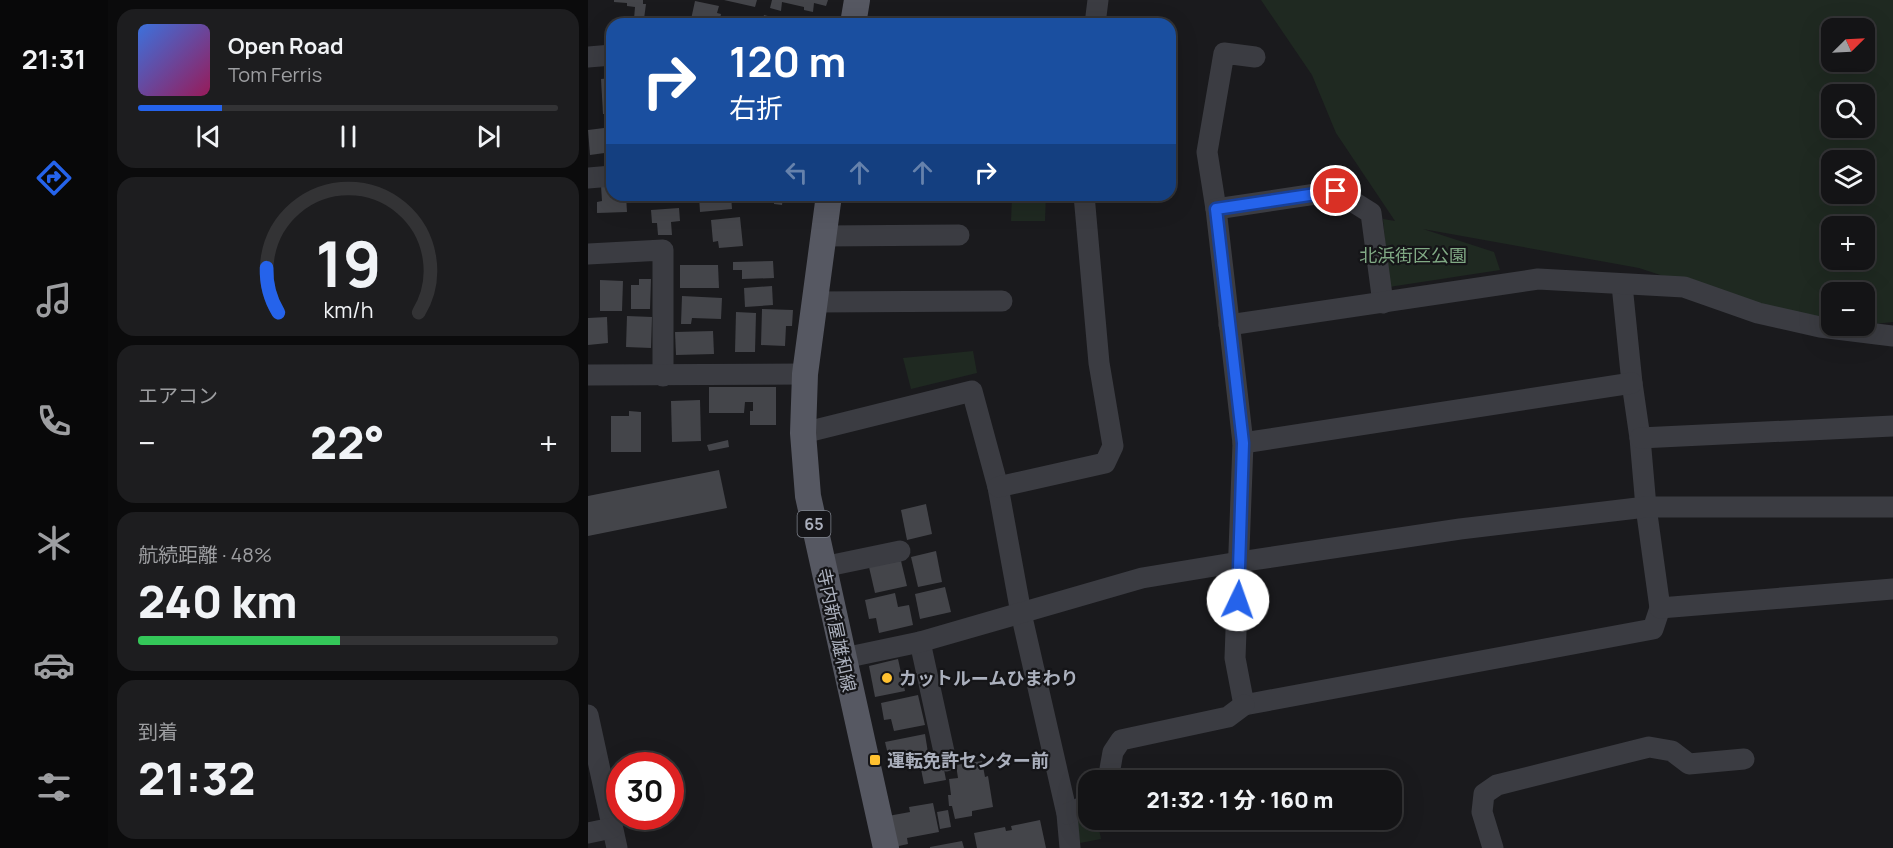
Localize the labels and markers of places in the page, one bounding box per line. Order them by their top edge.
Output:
pin [1310,165,1361,216]
place label: カットルームひまわり [899,666,1078,690]
marker: カットルームひまわり [880,671,894,685]
place label: 運転免許センター前 [887,748,1049,772]
marker: 運転免許センター前 [868,753,882,767]

